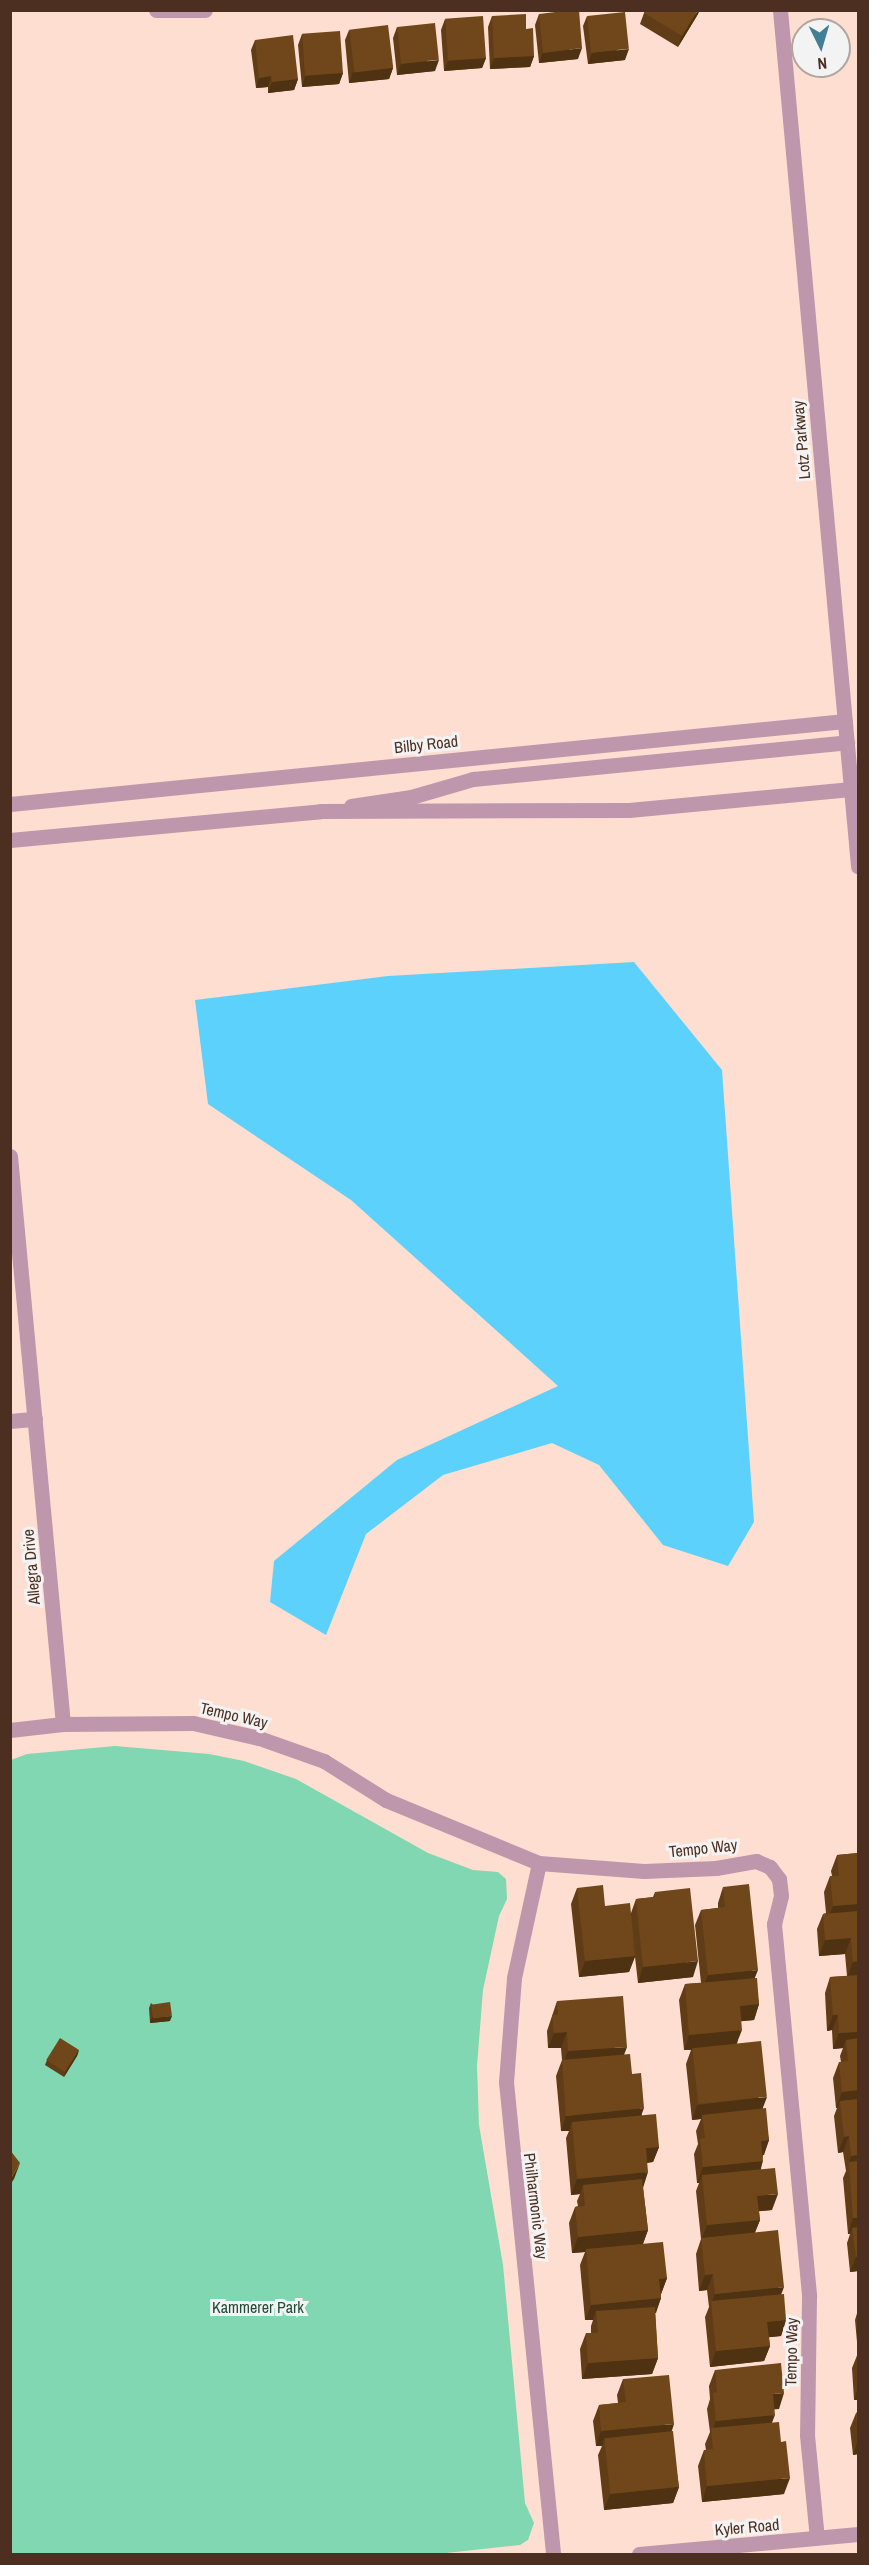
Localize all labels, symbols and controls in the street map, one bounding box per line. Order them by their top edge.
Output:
north arrow [791,18,851,78]
text: N [817,53,828,75]
street label: Lotz Parkway [788,400,814,480]
street label: Bilby Road [393,731,459,757]
street label: Allegra Drive [18,1528,44,1606]
street label: Tempo Way [198,1698,270,1732]
street label: Tempo Way [668,1835,738,1861]
street label: Philharmonic Way [520,2152,552,2260]
park label: Kammerer Park [212,2297,304,2317]
street label: Tempo Way [781,2317,801,2387]
street label: Kyler Road [714,2515,780,2539]

